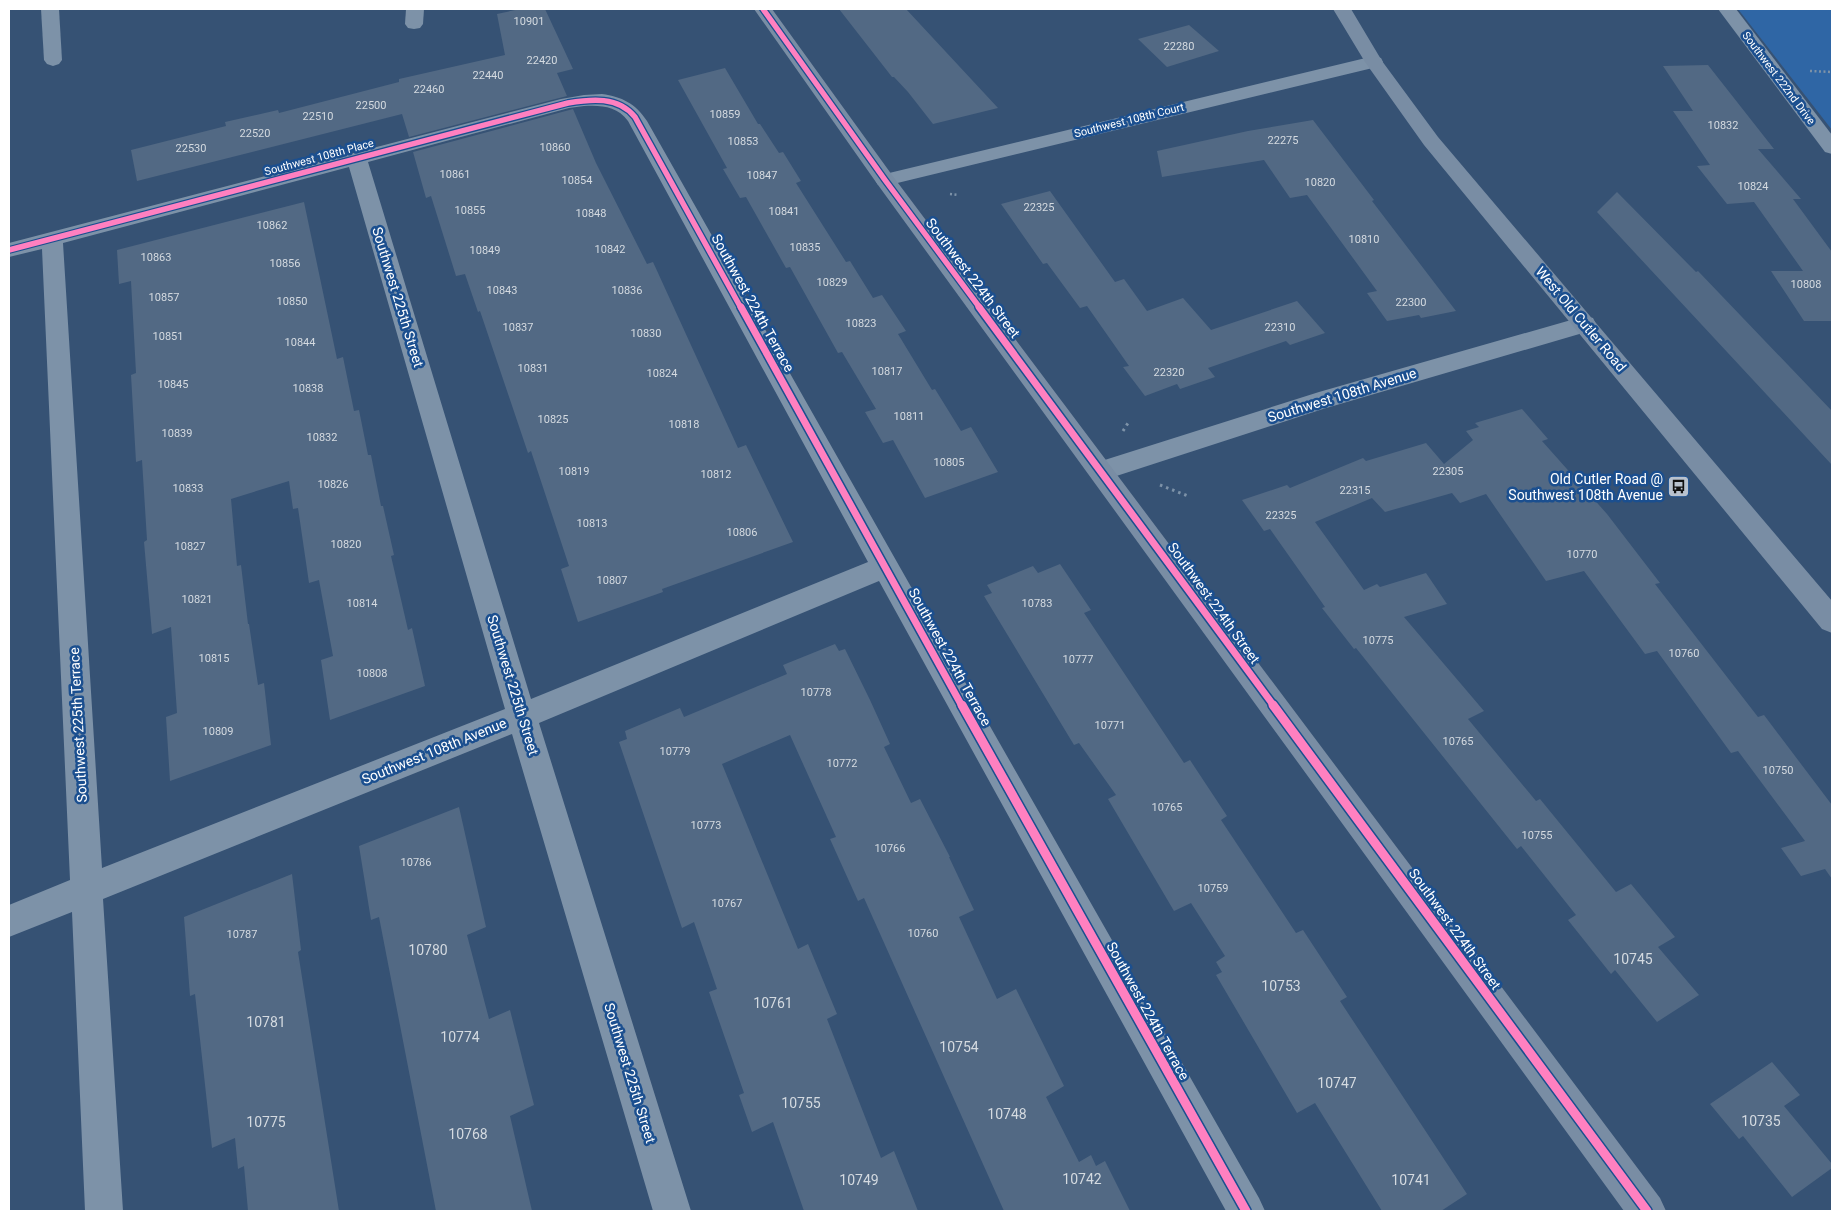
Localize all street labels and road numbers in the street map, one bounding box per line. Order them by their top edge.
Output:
street label: Southwest 222nd Drive [1739,29,1818,127]
street label: Southwest 108th Court [1073,100,1186,140]
street label: Southwest 108th Place [263,137,375,178]
street label: Southwest 224th Street [923,215,1024,341]
street label: Southwest 225th Street [369,225,427,369]
street label: Southwest 224th Terrace [708,231,798,375]
street label: West Old Cutler Road [1532,263,1630,375]
street label: Southwest 108th Avenue [1266,365,1418,425]
street label: Southwest 224th Street [1165,539,1264,667]
street label: Southwest 224th Terrace [905,585,995,729]
street label: Southwest 225th Street [484,613,542,757]
street label: Southwest 225th Terrace [66,647,90,803]
street label: Southwest 108th Avenue [359,715,509,787]
street label: Southwest 224th Street [1406,865,1505,993]
street label: Southwest 224th Terrace [1103,939,1193,1083]
street label: Southwest 225th Street [601,1001,659,1145]

